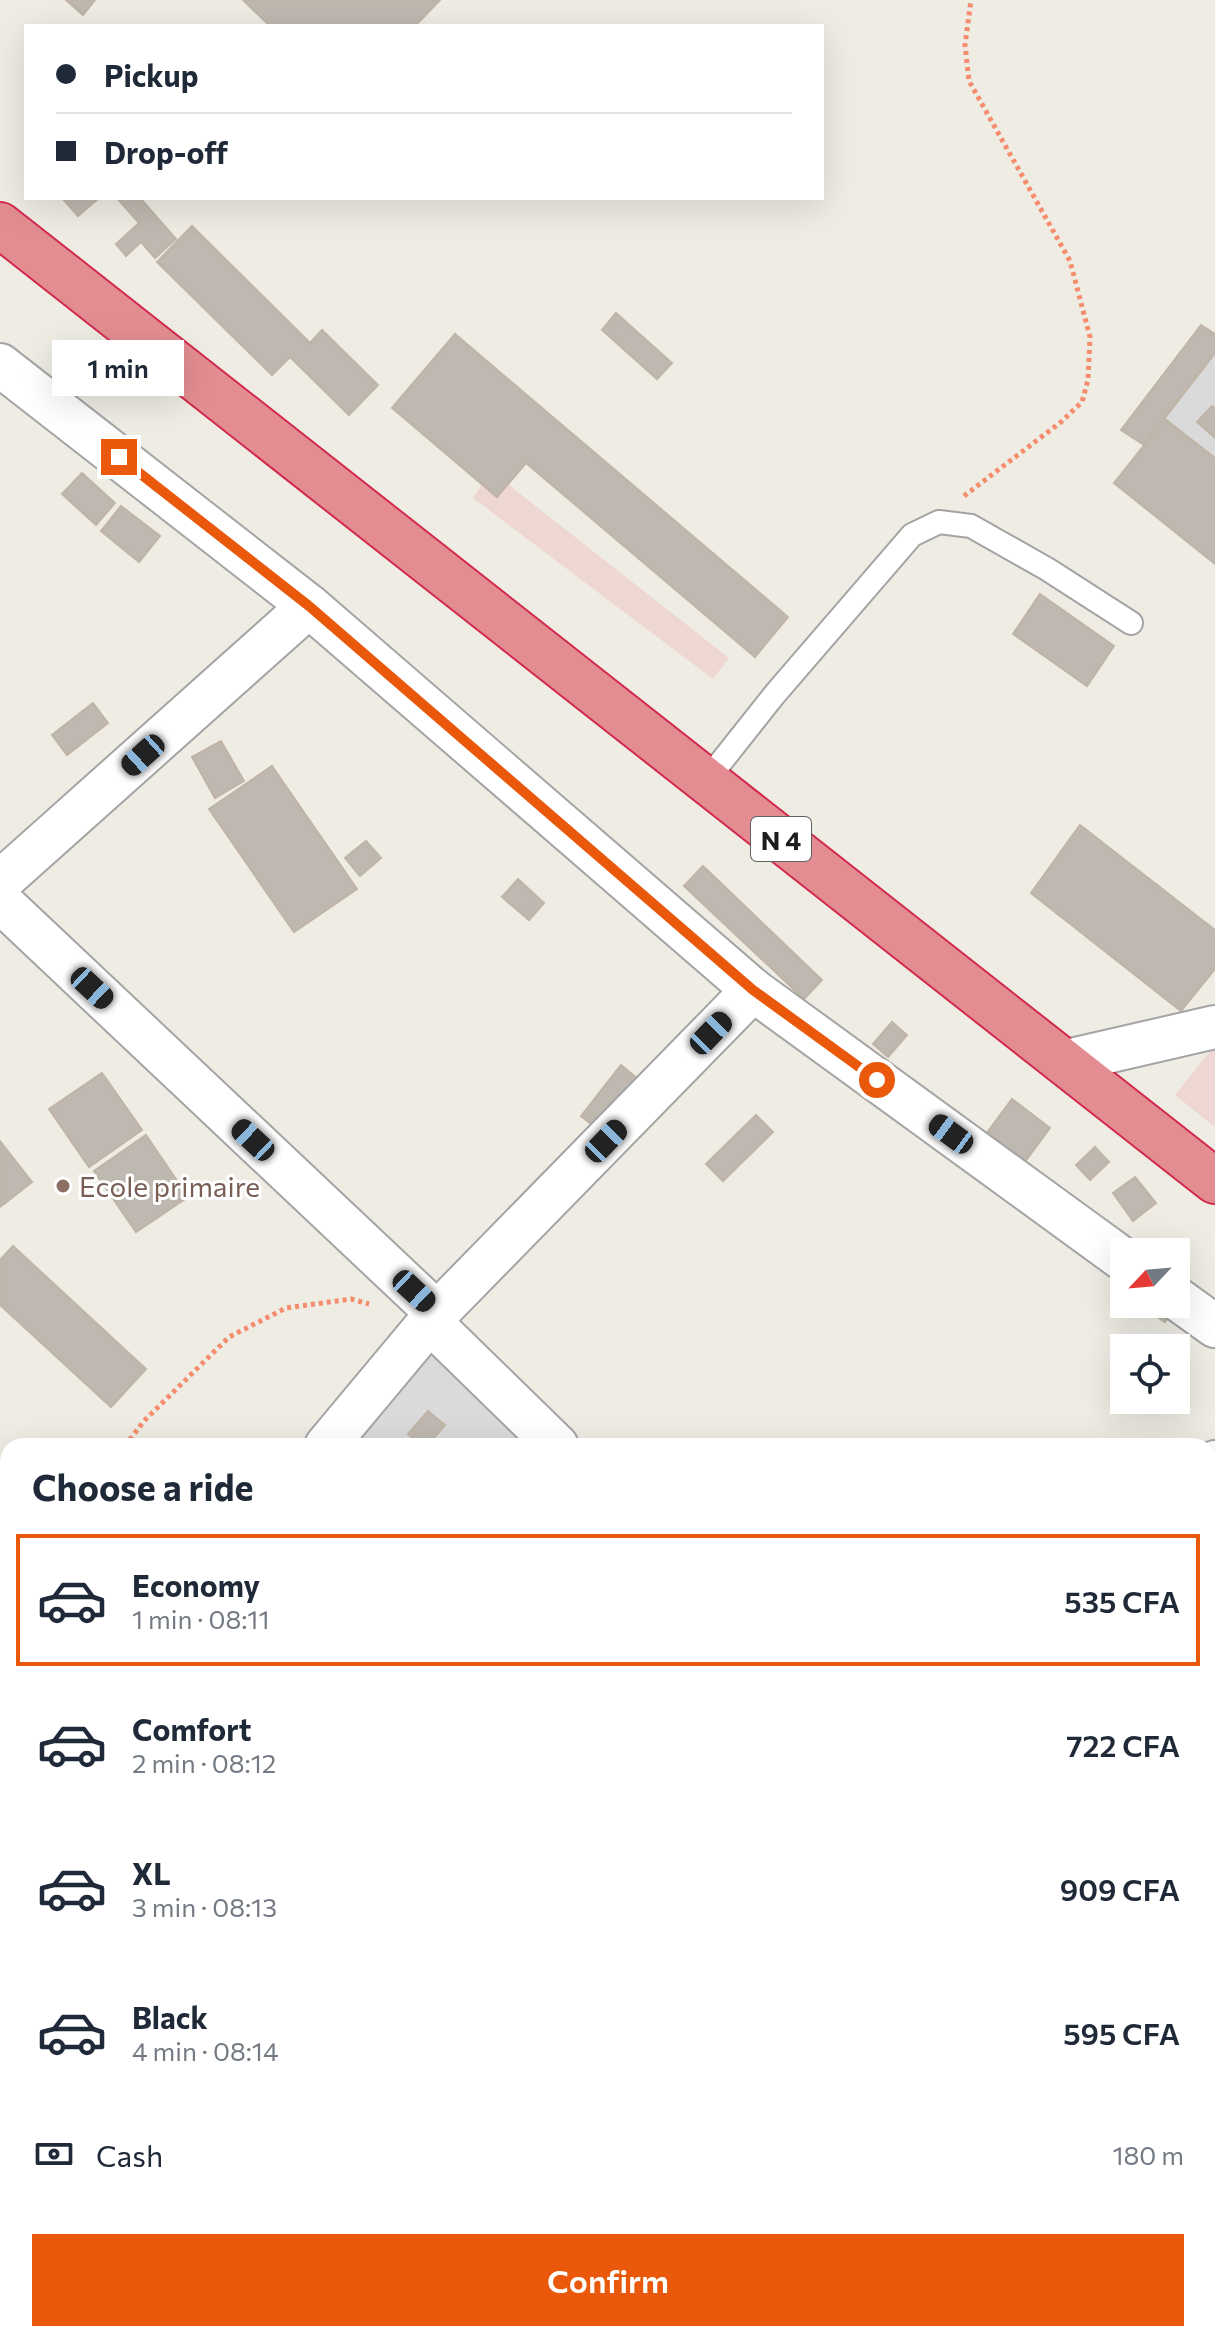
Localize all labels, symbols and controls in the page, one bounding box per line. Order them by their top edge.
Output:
text: Pickup [104,56,198,93]
text: Drop-off [104,133,228,170]
callout: 1 min [53,341,185,397]
text: 1 min [87,352,149,383]
route end [101,439,137,475]
car [117,730,169,780]
road number: N 4 [751,817,811,861]
car [66,963,118,1013]
car [686,1007,736,1059]
route start [859,1062,895,1098]
car [925,1110,977,1158]
car [227,1115,279,1165]
car [581,1115,631,1167]
place label: Ecole primaire [79,1169,260,1203]
marker: Ecole primaire [54,1177,72,1195]
north arrow [1110,1238,1190,1318]
map controls [1110,1238,1190,1414]
car [388,1266,440,1316]
button: locate [1110,1334,1190,1414]
text: Choose a ride [32,1464,253,1508]
icon: car [36,1564,108,1636]
text: Economy [132,1566,260,1603]
text: 535 CFA [1064,1582,1180,1619]
text: 1 min · 08:11 [132,1603,270,1634]
icon: car [36,1708,108,1780]
text: Comfort [132,1710,251,1747]
text: 722 CFA [1066,1726,1180,1763]
text: 2 min · 08:12 [132,1747,276,1778]
icon: car [36,1852,108,1924]
text: XL [132,1854,171,1891]
text: 909 CFA [1060,1870,1180,1907]
text: 3 min · 08:13 [132,1891,277,1922]
icon: car [36,1996,108,2068]
text: Black [132,1998,208,2035]
text: 595 CFA [1063,2014,1180,2051]
text: 4 min · 08:14 [132,2035,279,2066]
icon: cash [32,2132,76,2176]
text: Cash [96,2136,163,2173]
text: 180 m [1112,2139,1184,2170]
button: Confirm [32,2234,1184,2326]

